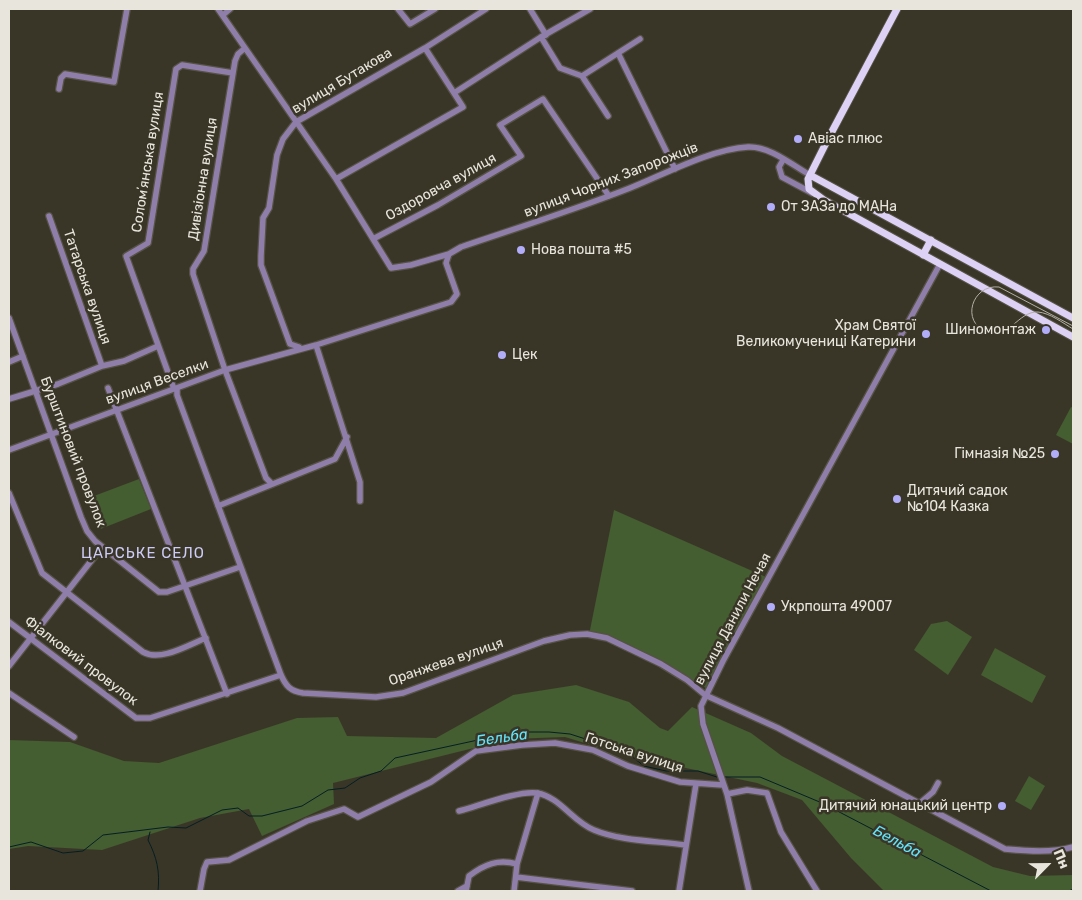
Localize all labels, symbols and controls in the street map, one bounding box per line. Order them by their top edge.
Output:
street label: вулиця Бутакова [289,45,395,117]
street label: Соломʼянська вулиця [129,90,167,234]
street label: Дивізіонна вулиця [185,116,221,242]
place label: Авіас плюс [808,131,883,147]
marker: Авіас плюс [792,133,804,145]
street label: вулиця Чорних Запорожців [522,139,700,221]
street label: Оздоровча вулиця [383,150,499,224]
place label: От ЗАЗа до МАНа [781,199,897,215]
marker: От ЗАЗа до МАНа [765,201,777,213]
street label: Татарська вулиця [59,227,115,347]
place label: Нова пошта #5 [531,242,632,258]
marker: Нова пошта #5 [515,244,527,256]
place label: Храм Святої Великомучениці Катерини [736,318,916,351]
place label: Шиномонтаж [945,322,1036,338]
marker: Шиномонтаж [1040,324,1052,336]
marker: Храм Святої Великомучениці Катерини [920,328,932,340]
place label: Цек [512,347,538,363]
marker: Цек [496,349,508,361]
street label: вулиця Веселки [103,356,211,408]
street label: Бурштиновий провулок [36,374,110,530]
place label: Гімназія №25 [954,446,1045,462]
marker: Гімназія №25 [1049,448,1061,460]
place label: Дитячий садок №104 Казка [907,483,1008,516]
marker: Дитячий садок №104 Казка [891,493,903,505]
district label: ЦАРСЬКЕ СЕЛО [80,545,206,563]
street label: вулиця Данили Нечая [691,550,775,688]
place label: Укрпошта 49007 [781,599,892,615]
marker: Укрпошта 49007 [765,601,777,613]
street label: Фіалковий провулок [21,613,141,709]
street label: Оранжева вулиця [386,635,506,689]
water label: Бельба [475,725,529,751]
street label: Готська вулиця [583,729,685,777]
place label: Дитячий юнацький центр [819,798,992,814]
marker: Дитячий юнацький центр [996,800,1008,812]
water label: Бельба [870,822,924,862]
north arrow [1022,840,1072,890]
text: Пн [1050,847,1073,871]

